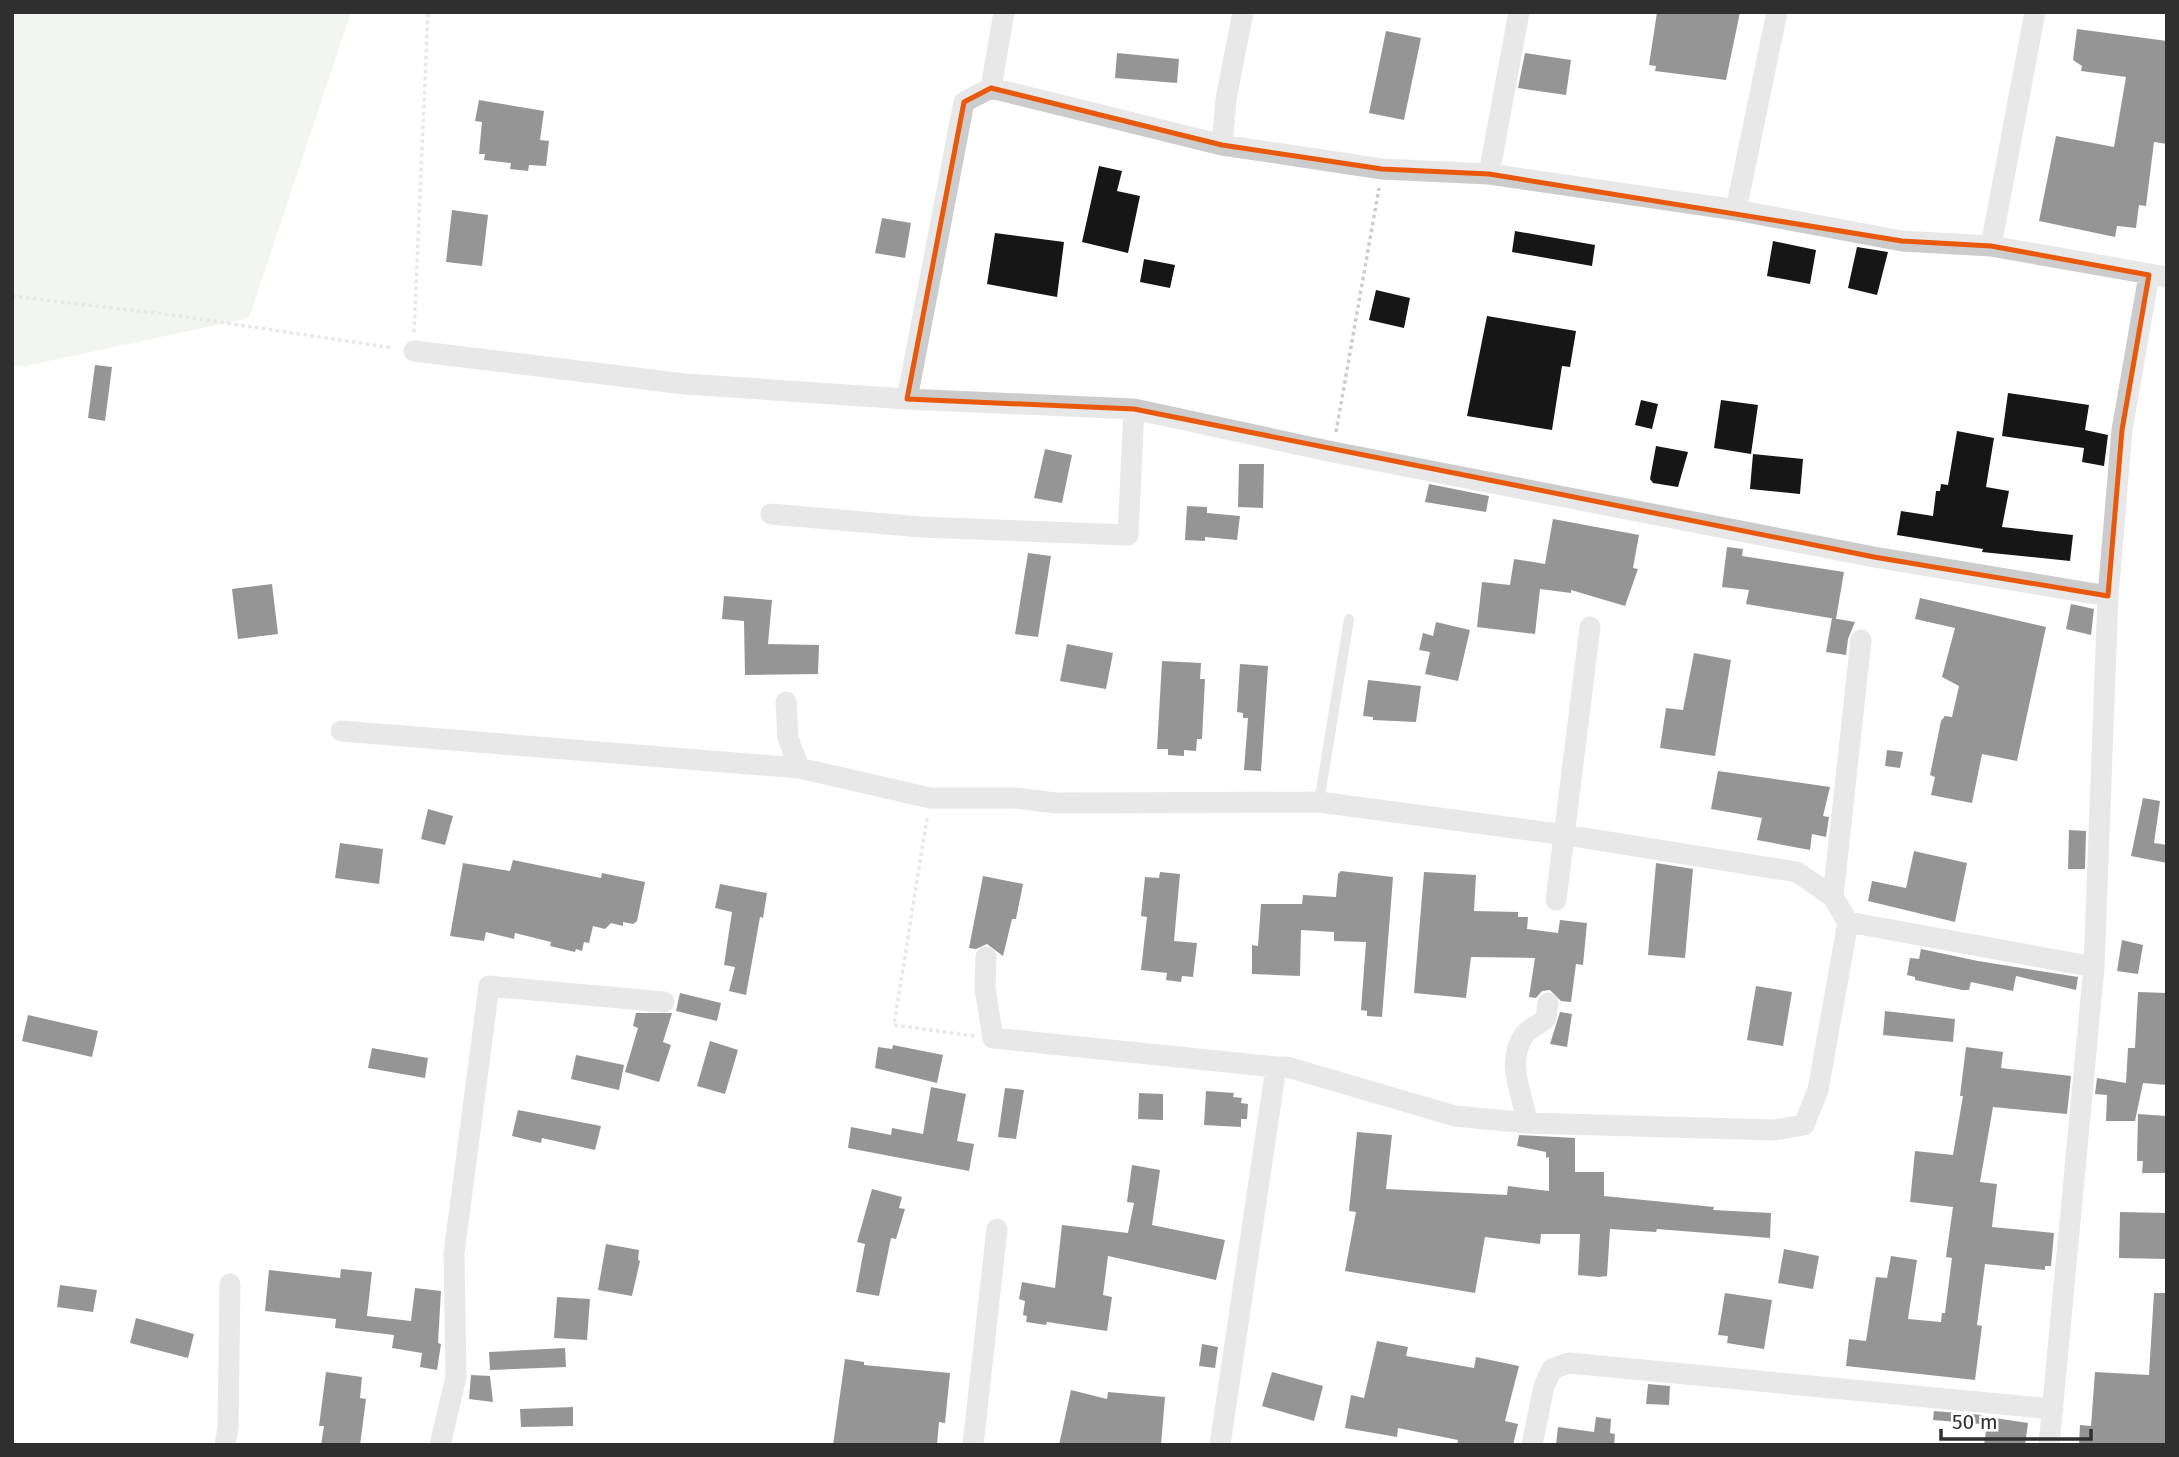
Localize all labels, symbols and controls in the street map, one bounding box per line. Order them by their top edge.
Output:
scale bar [1941,1398,2092,1442]
text: 50 m [1952,1409,1998,1435]

